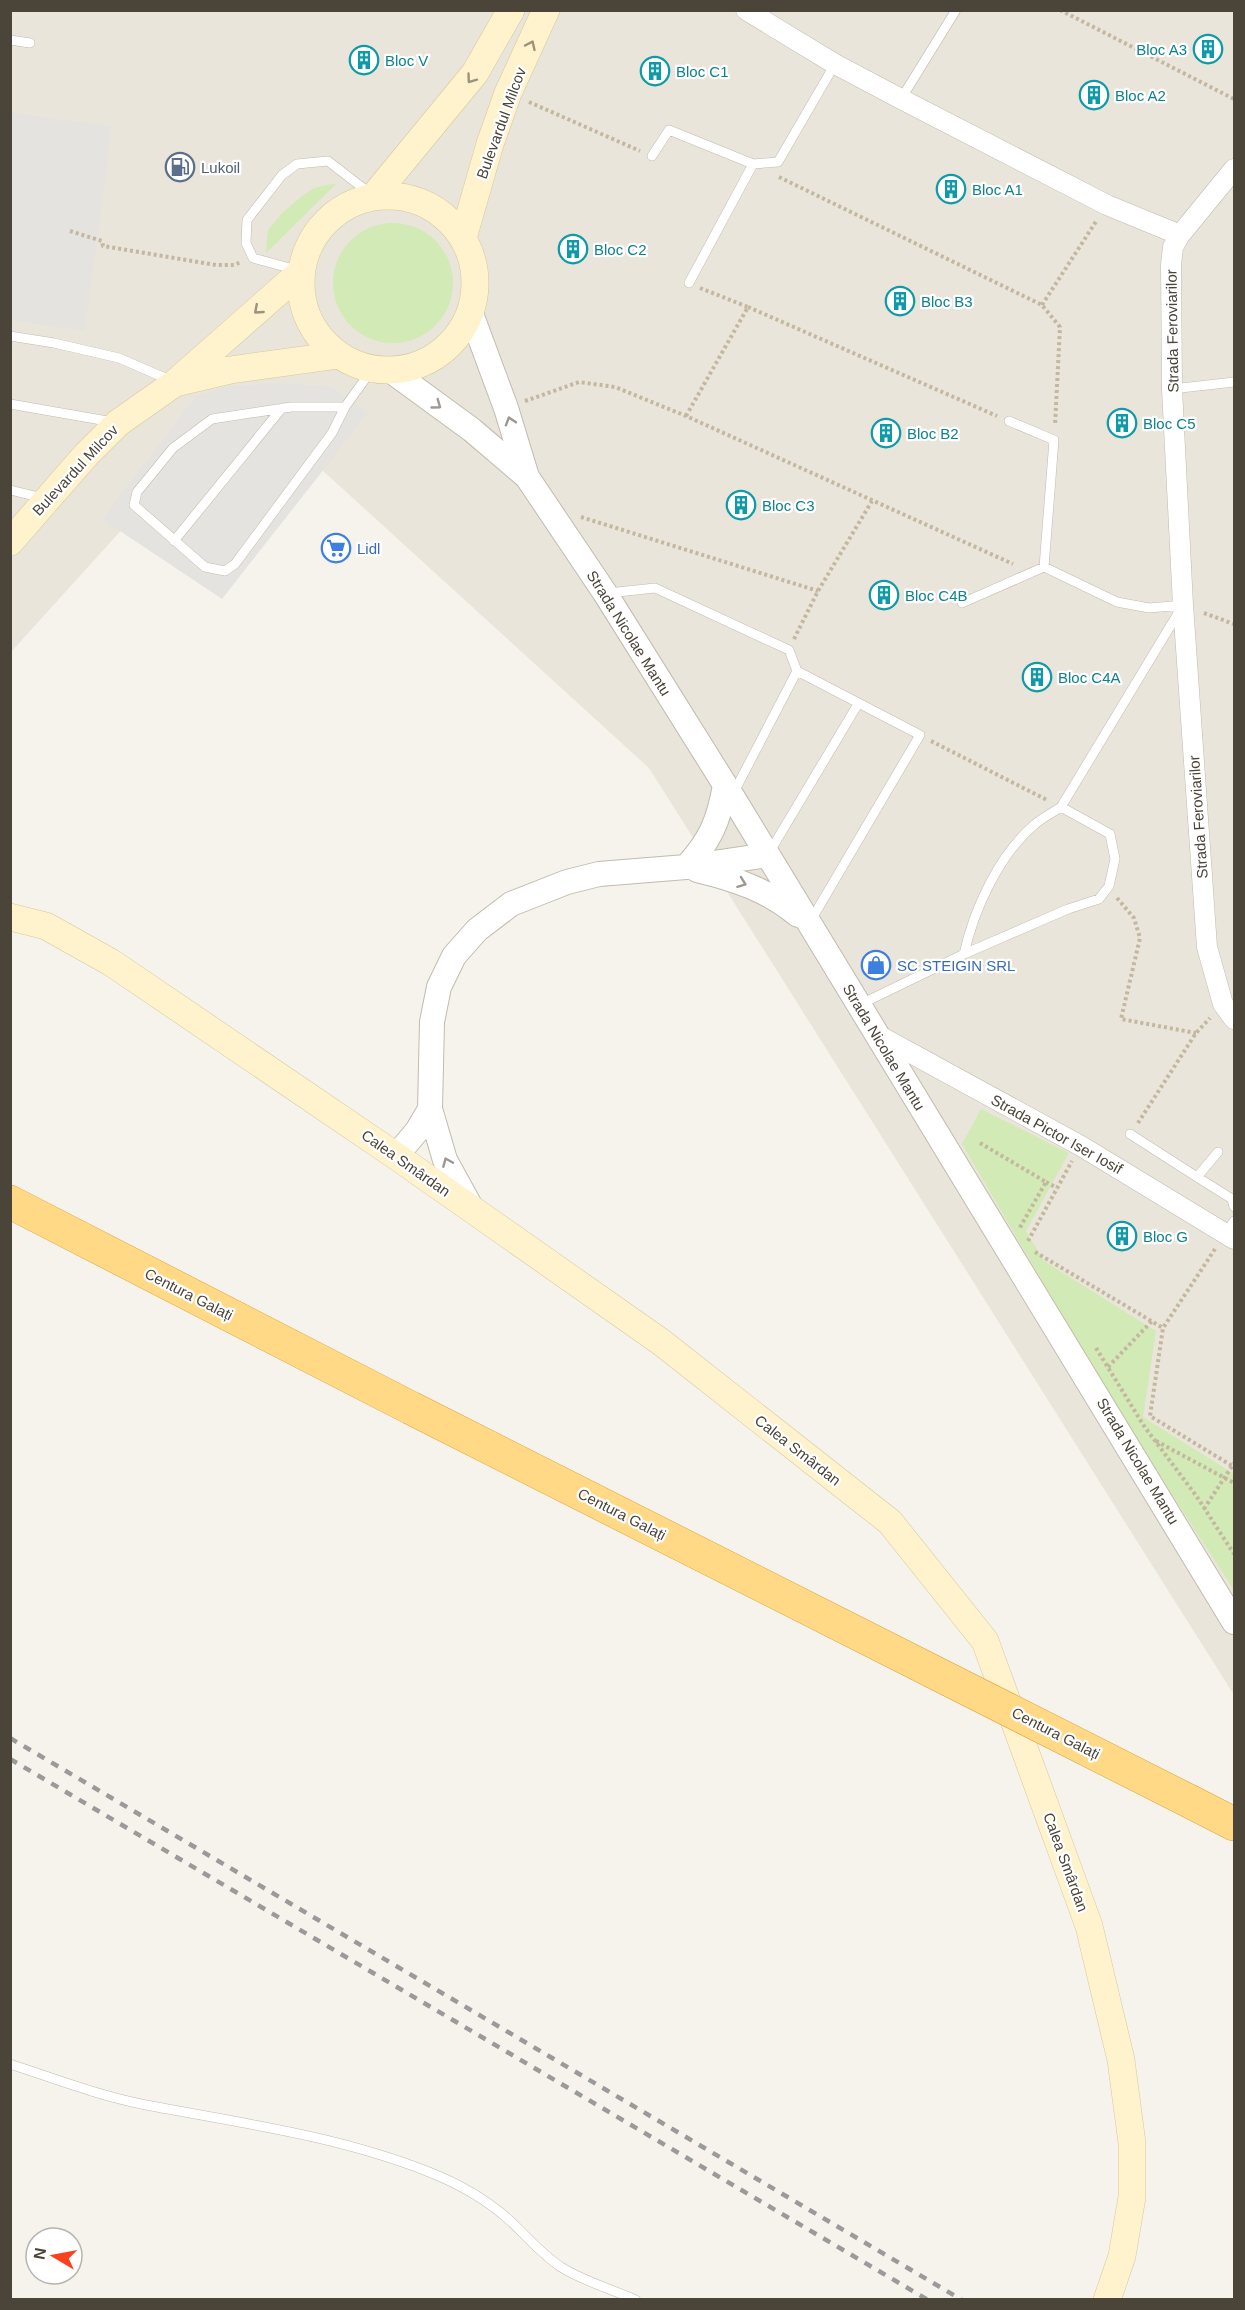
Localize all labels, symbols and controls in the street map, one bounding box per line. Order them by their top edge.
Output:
building icon: Bloc A3 [1192,33,1224,65]
one-way arrow [523,40,535,51]
place label: Bloc A3 [1136,41,1187,58]
building icon: Bloc V [348,44,380,76]
place label: Bloc V [385,52,428,69]
building icon: Bloc C1 [639,55,671,87]
place label: Bloc C1 [676,63,729,80]
street label: Bulevardul Milcov [473,64,529,181]
one-way arrow [467,72,478,83]
building icon: Bloc A2 [1078,79,1110,111]
place label: Bloc A2 [1115,87,1166,104]
fuel station icon: Lukoil [164,151,196,183]
place label: Lukoil [201,159,240,176]
building icon: Bloc A1 [935,173,967,205]
place label: Bloc A1 [972,181,1023,198]
building icon: Bloc C2 [557,233,589,265]
place label: Bloc C2 [594,241,647,258]
street label: Strada Feroviarilor [1162,269,1182,393]
building icon: Bloc B3 [884,285,916,317]
place label: Bloc B3 [921,293,973,310]
one-way arrow [254,303,265,314]
one-way arrow [430,398,441,409]
building icon: Bloc C5 [1106,407,1138,439]
place label: Bloc C5 [1143,415,1196,432]
one-way arrow [505,416,517,427]
building icon: Bloc B2 [870,417,902,449]
street label: Bulevardul Milcov [29,421,122,519]
place label: Bloc B2 [907,425,959,442]
building icon: Bloc C3 [725,489,757,521]
place label: Bloc C3 [762,497,815,514]
supermarket icon: Lidl [320,532,352,564]
place label: Lidl [357,540,380,557]
street label: Strada Nicolae Mantu [584,567,674,699]
building icon: Bloc C4B [868,579,900,611]
place label: Bloc C4B [905,587,968,604]
building icon: Bloc C4A [1021,661,1053,693]
place label: Bloc C4A [1058,669,1121,686]
street label: Strada Feroviarilor [1185,755,1211,879]
one-way arrow [737,875,747,888]
shop icon: SC STEIGIN SRL [860,949,892,981]
place label: SC STEIGIN SRL [897,957,1015,974]
street label: Strada Nicolae Mantu [840,981,928,1113]
street label: Strada Pictor Iser Iosif [988,1091,1126,1178]
street label: Calea Smârdan [358,1126,454,1200]
one-way arrow [442,1157,454,1168]
building icon: Bloc G [1106,1220,1138,1252]
place label: Bloc G [1143,1228,1188,1245]
street label: Centura Galați [142,1264,236,1324]
street label: Strada Nicolae Mantu [1094,1395,1182,1527]
street label: Calea Smârdan [752,1411,844,1489]
street label: Centura Galați [575,1484,669,1544]
street label: Centura Galați [1009,1703,1103,1763]
street label: Calea Smârdan [1040,1810,1092,1914]
north arrow [24,2226,84,2286]
text: N [30,2246,49,2261]

